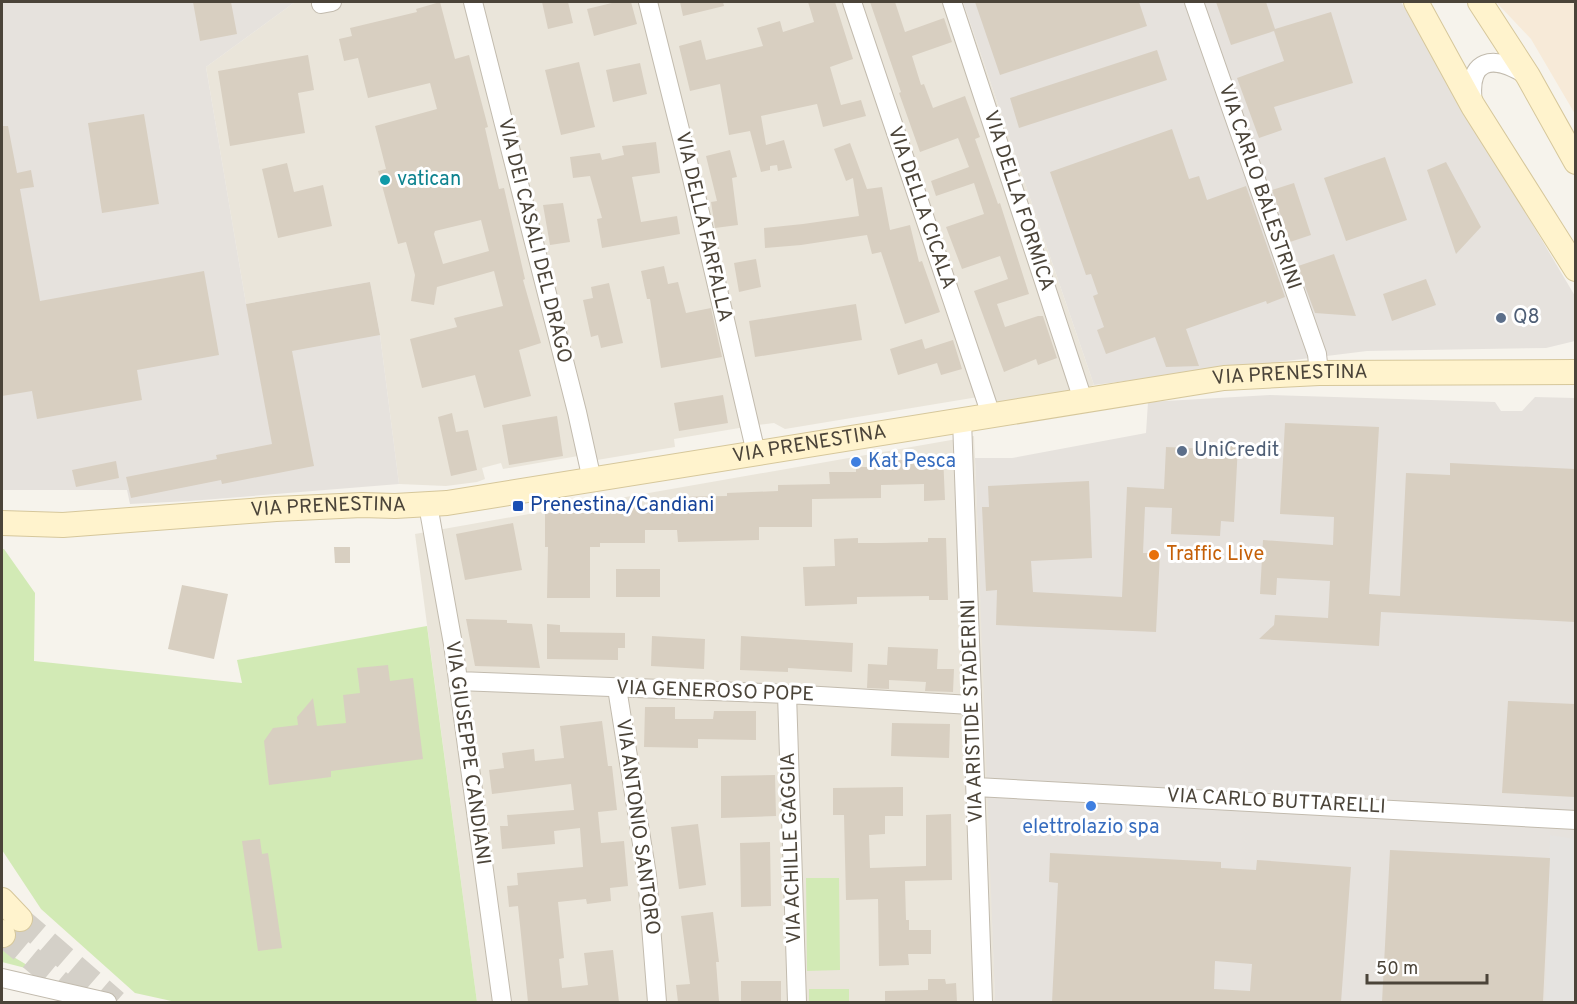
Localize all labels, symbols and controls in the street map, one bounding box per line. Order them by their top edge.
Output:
street label: VIA CARLO BALESTRINI [1212,81,1306,293]
street label: VIA DELLA FORMICA [977,107,1059,295]
street label: VIA DEI CASALI DEL DRAGO [491,116,577,366]
street label: VIA DELLA CICALA [881,123,961,293]
street label: VIA DELLA FARFALLA [668,129,738,325]
place label: vatican [397,167,461,193]
marker: vatican [378,173,392,187]
place label: Q8 [1513,305,1540,331]
marker: Q8 [1494,311,1508,325]
street label: VIA PRENESTINA [1210,360,1368,393]
street label: VIA PRENESTINA [731,419,888,470]
place label: UniCredit [1194,438,1279,464]
marker: UniCredit [1175,444,1189,458]
place label: Kat Pesca [868,449,956,475]
marker: Kat Pesca [849,455,863,469]
street label: VIA PRENESTINA [250,492,407,524]
place label: Prenestina/Candiani [530,493,714,519]
marker: Prenestina/Candiani [511,499,525,513]
place label: Traffic Live [1166,542,1264,568]
marker: Traffic Live [1147,548,1161,562]
street label: VIA ARISTIDE STADERINI [956,598,990,824]
street label: VIA GIUSEPPE CANDIANI [438,639,496,867]
street label: VIA GENEROSO POPE [616,676,814,708]
street label: VIA ANTONIO SANTORO [609,717,665,937]
street label: VIA ACHILLE GAGGIA [776,752,808,944]
street label: VIA CARLO BUTTARELLI [1166,783,1386,821]
marker: elettrolazio spa [1084,799,1098,813]
place label: elettrolazio spa [1022,815,1160,841]
scale bar [1367,947,1487,985]
text: 50 m [1376,958,1418,981]

